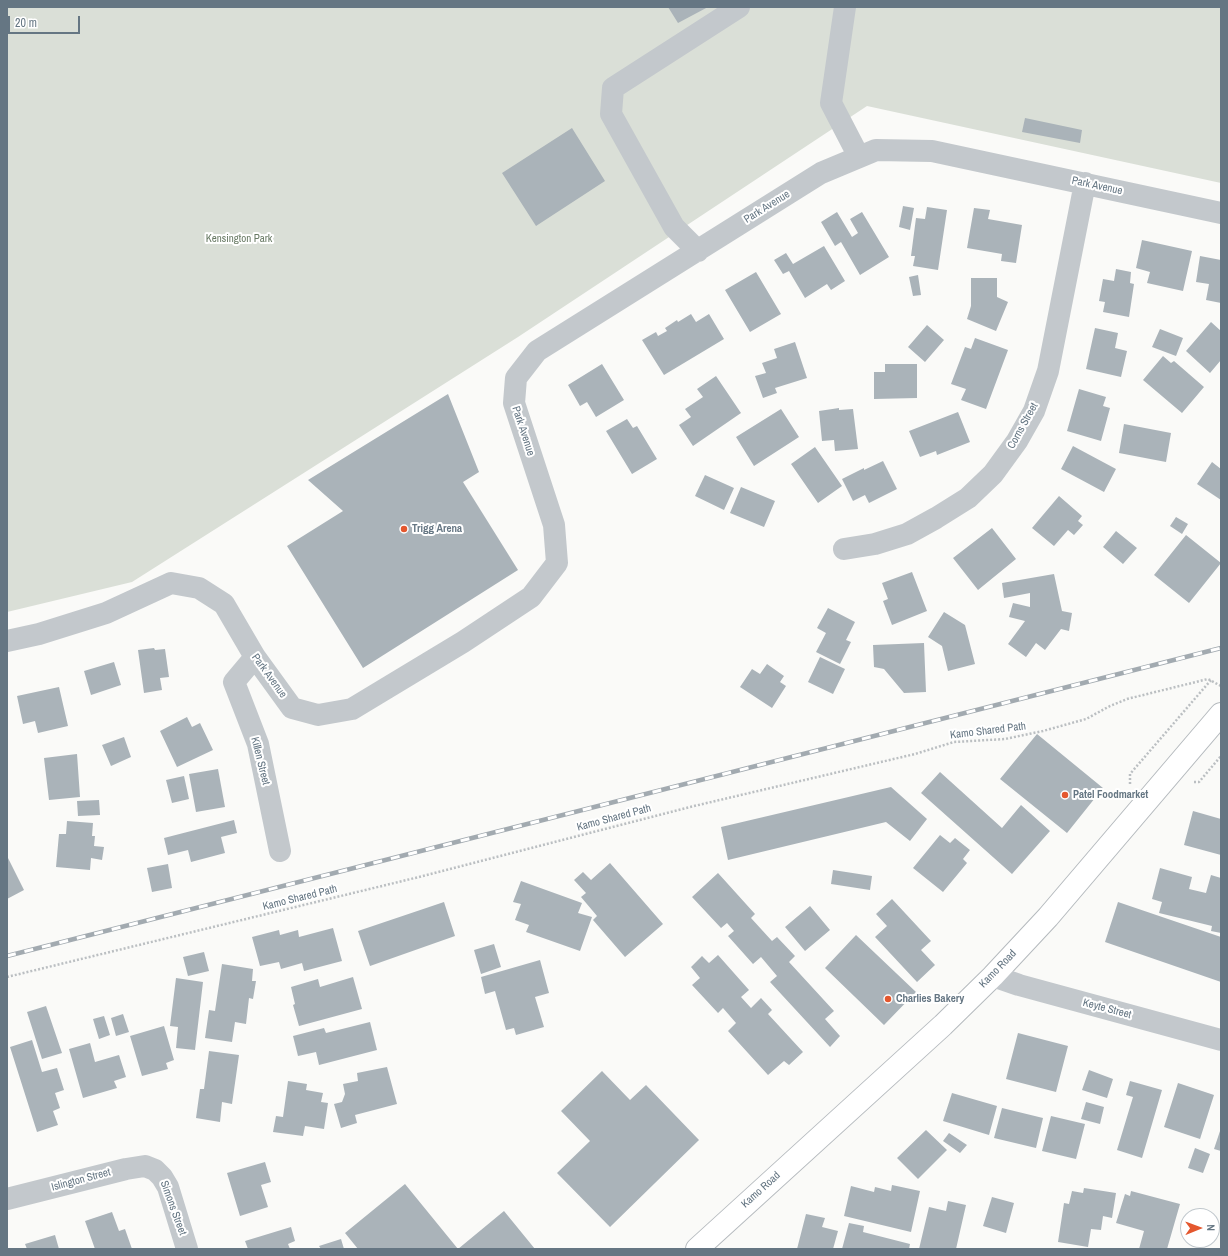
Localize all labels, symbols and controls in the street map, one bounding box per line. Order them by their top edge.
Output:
scale bar [10,8,82,34]
text: 20 m [15,15,37,31]
street label: Park Avenue [1070,174,1124,198]
street label: Park Avenue [742,188,792,226]
park label: Kensington Park [206,232,272,246]
street label: Corns Street [1005,401,1041,451]
street label: Park Avenue [509,404,537,458]
place label: Trigg Arena [412,522,462,536]
marker: Trigg Arena [399,524,409,534]
street label: Park Avenue [249,651,289,701]
street label: Kamo Shared Path [949,720,1027,742]
street label: Killen Street [248,736,272,786]
place label: Patel Foodmarket [1073,788,1148,802]
marker: Patel Foodmarket [1060,790,1070,800]
street label: Kamo Shared Path [575,802,653,834]
street label: Kamo Shared Path [261,882,339,914]
street label: Kamo Road [977,947,1019,991]
place label: Charlies Bakery [896,992,964,1006]
marker: Charlies Bakery [883,994,893,1004]
street label: Keyte Street [1081,996,1133,1022]
street label: Islington Street [50,1166,112,1194]
street label: Kamo Road [739,1169,783,1211]
street label: Simons Street [157,1179,189,1237]
north arrow [1180,1208,1220,1248]
text: N [1204,1224,1218,1231]

